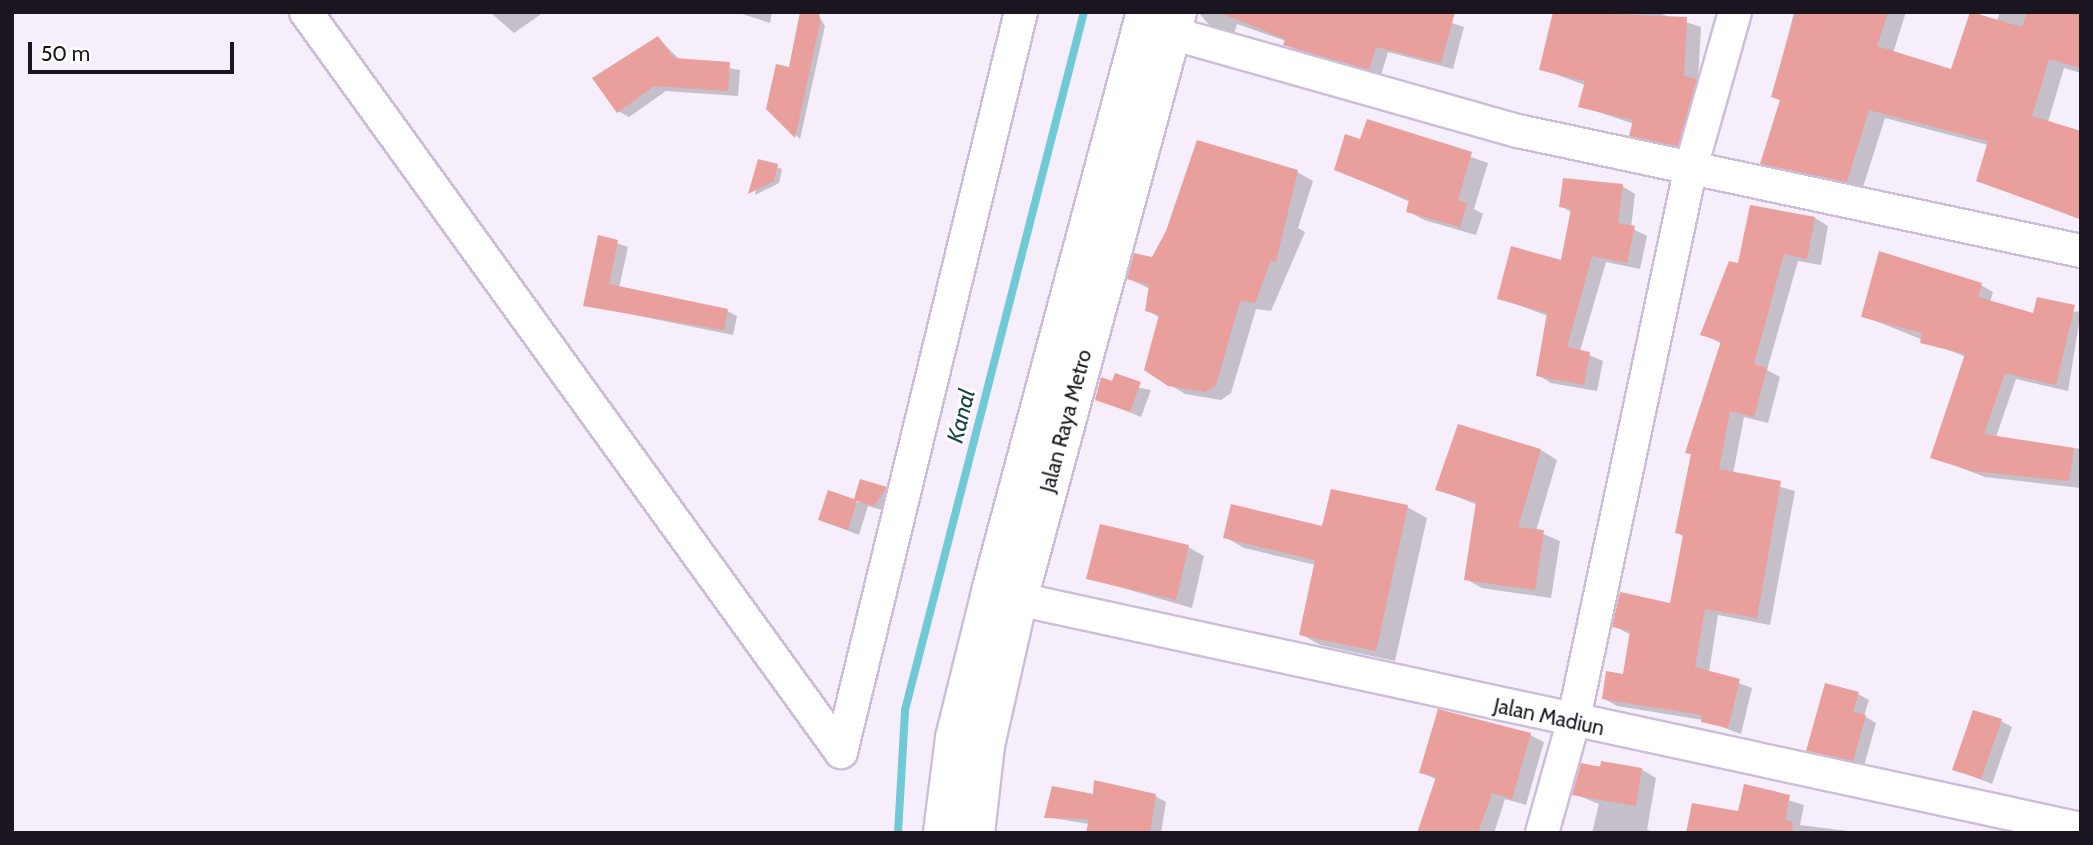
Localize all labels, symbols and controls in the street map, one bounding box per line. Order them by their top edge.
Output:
scale bar [32,28,238,72]
text: 50 m [41,41,90,66]
street label: Jalan Raya Metro [1035,347,1097,495]
water label: Kanal [941,386,981,446]
street label: Jalan Madiun [1491,693,1607,741]

